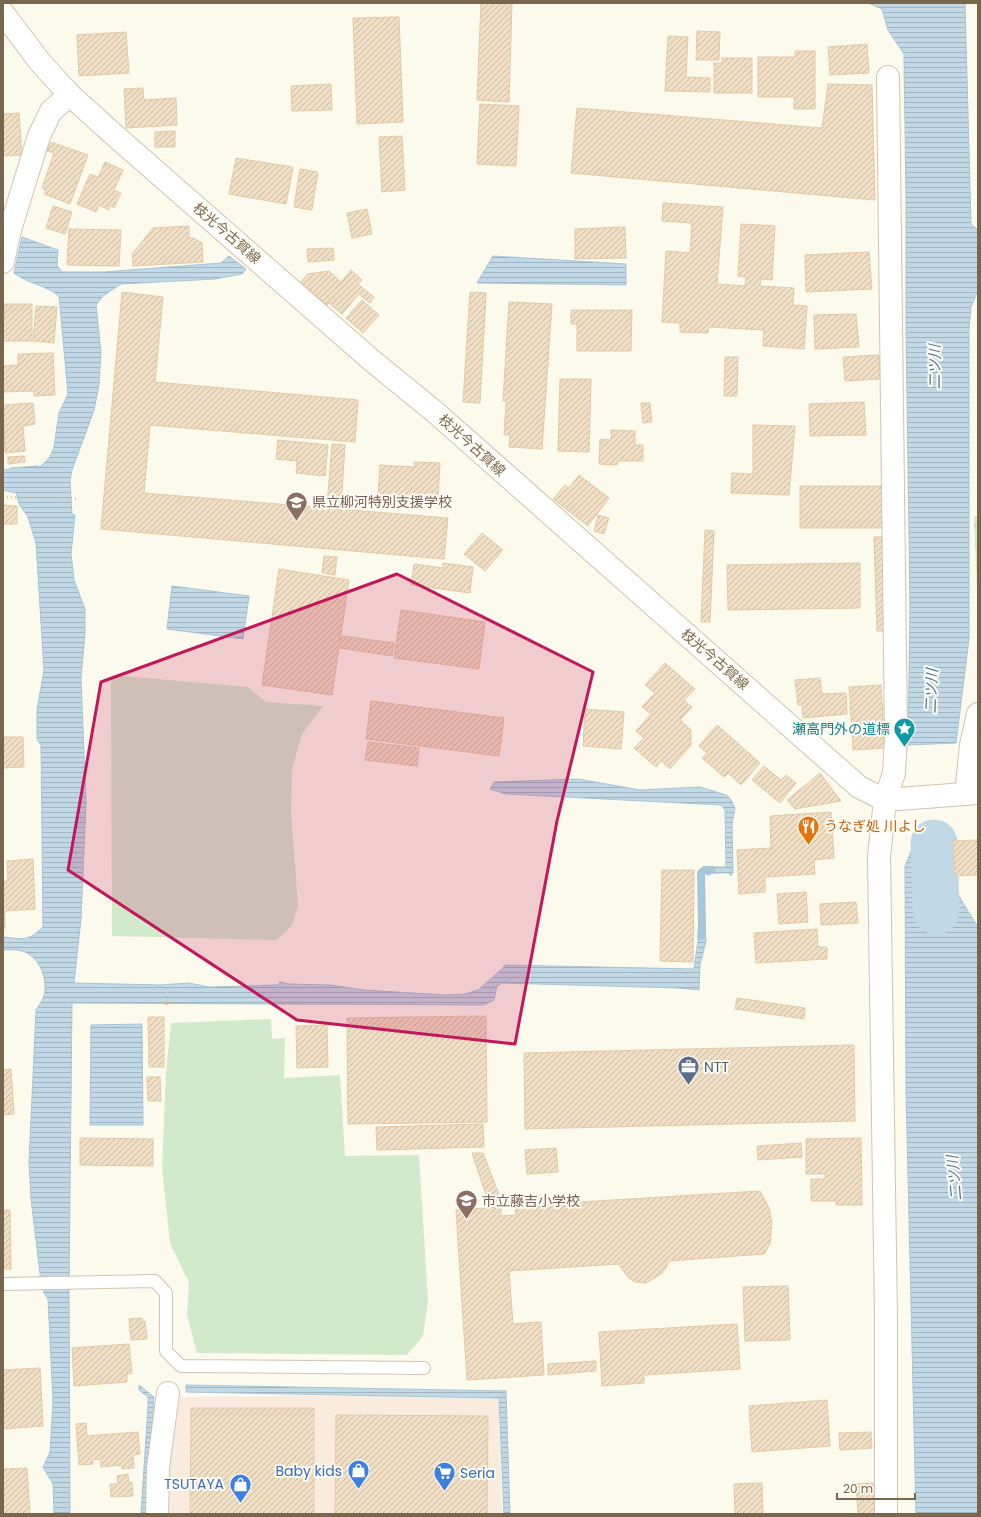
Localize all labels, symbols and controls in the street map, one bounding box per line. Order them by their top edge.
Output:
street label: 枝光今古賀線 [189,198,265,268]
water label: 二ツ川 [924,343,945,390]
street label: 枝光今古賀線 [434,409,510,481]
school or university icon: 県立柳河特別支援学校 [284,489,310,522]
place label: 県立柳河特別支援学校 [312,492,452,512]
street label: 枝光今古賀線 [677,624,753,694]
water label: 二ツ川 [920,666,942,714]
place icon: 瀬高門外の道標 [892,716,918,749]
place label: 瀬高門外の道標 [792,719,890,739]
restaurant icon: うなぎ処 川よし [795,813,821,846]
place label: うなぎ処 川よし [824,816,926,836]
office icon: NTT [676,1054,702,1087]
place label: NTT [704,1057,729,1077]
water label: 二ツ川 [941,1153,966,1201]
school or university icon: 市立藤吉小学校 [454,1188,480,1221]
place label: 市立藤吉小学校 [482,1191,580,1211]
shop icon: Baby kids [345,1458,371,1491]
supermarket icon: Seria [431,1460,457,1493]
place label: Baby kids [275,1461,342,1481]
place label: Seria [460,1463,495,1483]
shop icon: TSUTAYA [227,1471,253,1504]
place label: TSUTAYA [164,1474,224,1494]
scale bar [837,1475,915,1501]
text: 20 m [843,1480,873,1497]

